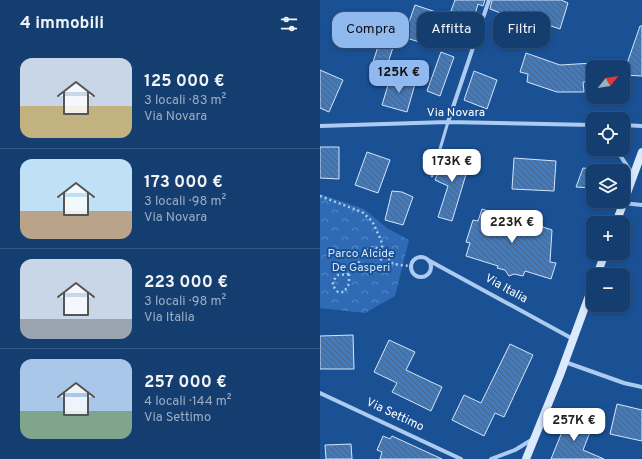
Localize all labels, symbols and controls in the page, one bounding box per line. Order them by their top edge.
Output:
chip: Compra [332,12,409,48]
chip: Affitta [417,12,485,48]
chip: Filtri [493,12,550,48]
text: 4 immobili [20,13,104,35]
icon: filters [278,13,300,35]
pin: 125K € [366,60,432,94]
north arrow [586,60,630,104]
map controls [586,60,630,312]
text: 125K € [378,65,420,81]
text: 125 000 € [144,71,225,93]
icon: home [52,74,100,122]
text: 3 locali · 83 m² [144,93,226,109]
street label: Via Novara [427,105,485,121]
text: Via Novara [144,109,207,125]
button: locate [586,112,630,156]
pin: 173K € [419,149,485,183]
text: 173K € [432,154,472,170]
button: layers [586,164,630,208]
text: 173 000 € [144,172,223,194]
icon: home [52,175,100,223]
text: 3 locali · 98 m² [144,194,226,210]
text: Via Novara [144,210,207,226]
pin: 223K € [479,210,545,244]
text: 223K € [490,215,534,231]
button: + [586,216,630,260]
park label: Parco Alcide De Gasperi [328,246,394,276]
button: − [586,268,630,312]
street label: Via Italia [482,271,530,307]
text: 223 000 € [144,272,228,294]
icon: home [52,275,100,323]
text: 3 locali · 98 m² [144,294,226,310]
text: Via Italia [144,310,195,326]
text: 257 000 € [144,372,227,394]
icon: home [52,375,100,423]
text: 4 locali · 144 m² [144,394,232,410]
street label: Via Settimo [363,395,427,435]
pin: 257K € [541,408,607,442]
text: Via Settimo [144,410,211,426]
text: 257K € [552,413,596,429]

